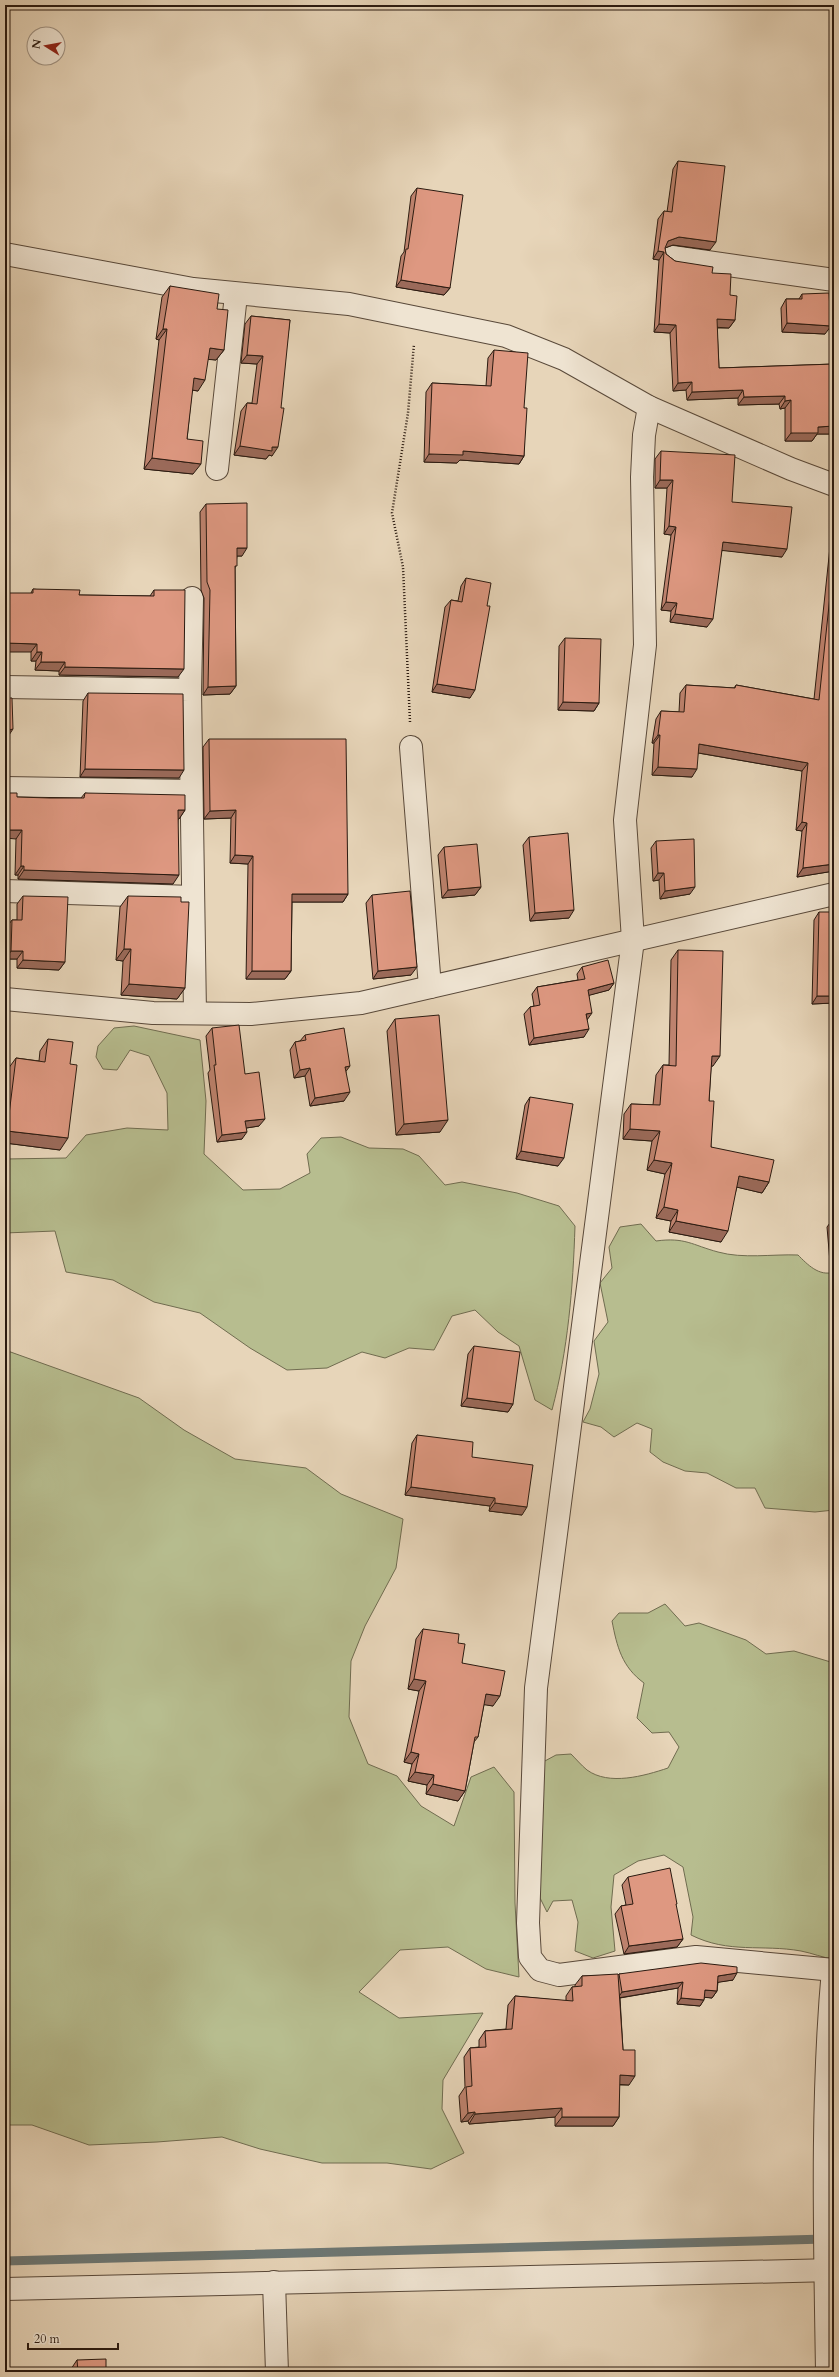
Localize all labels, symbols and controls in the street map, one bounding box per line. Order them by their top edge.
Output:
north arrow [26,26,66,66]
text: N [28,38,45,50]
scale bar [28,2325,118,2351]
text: 20 m [34,2331,61,2347]

